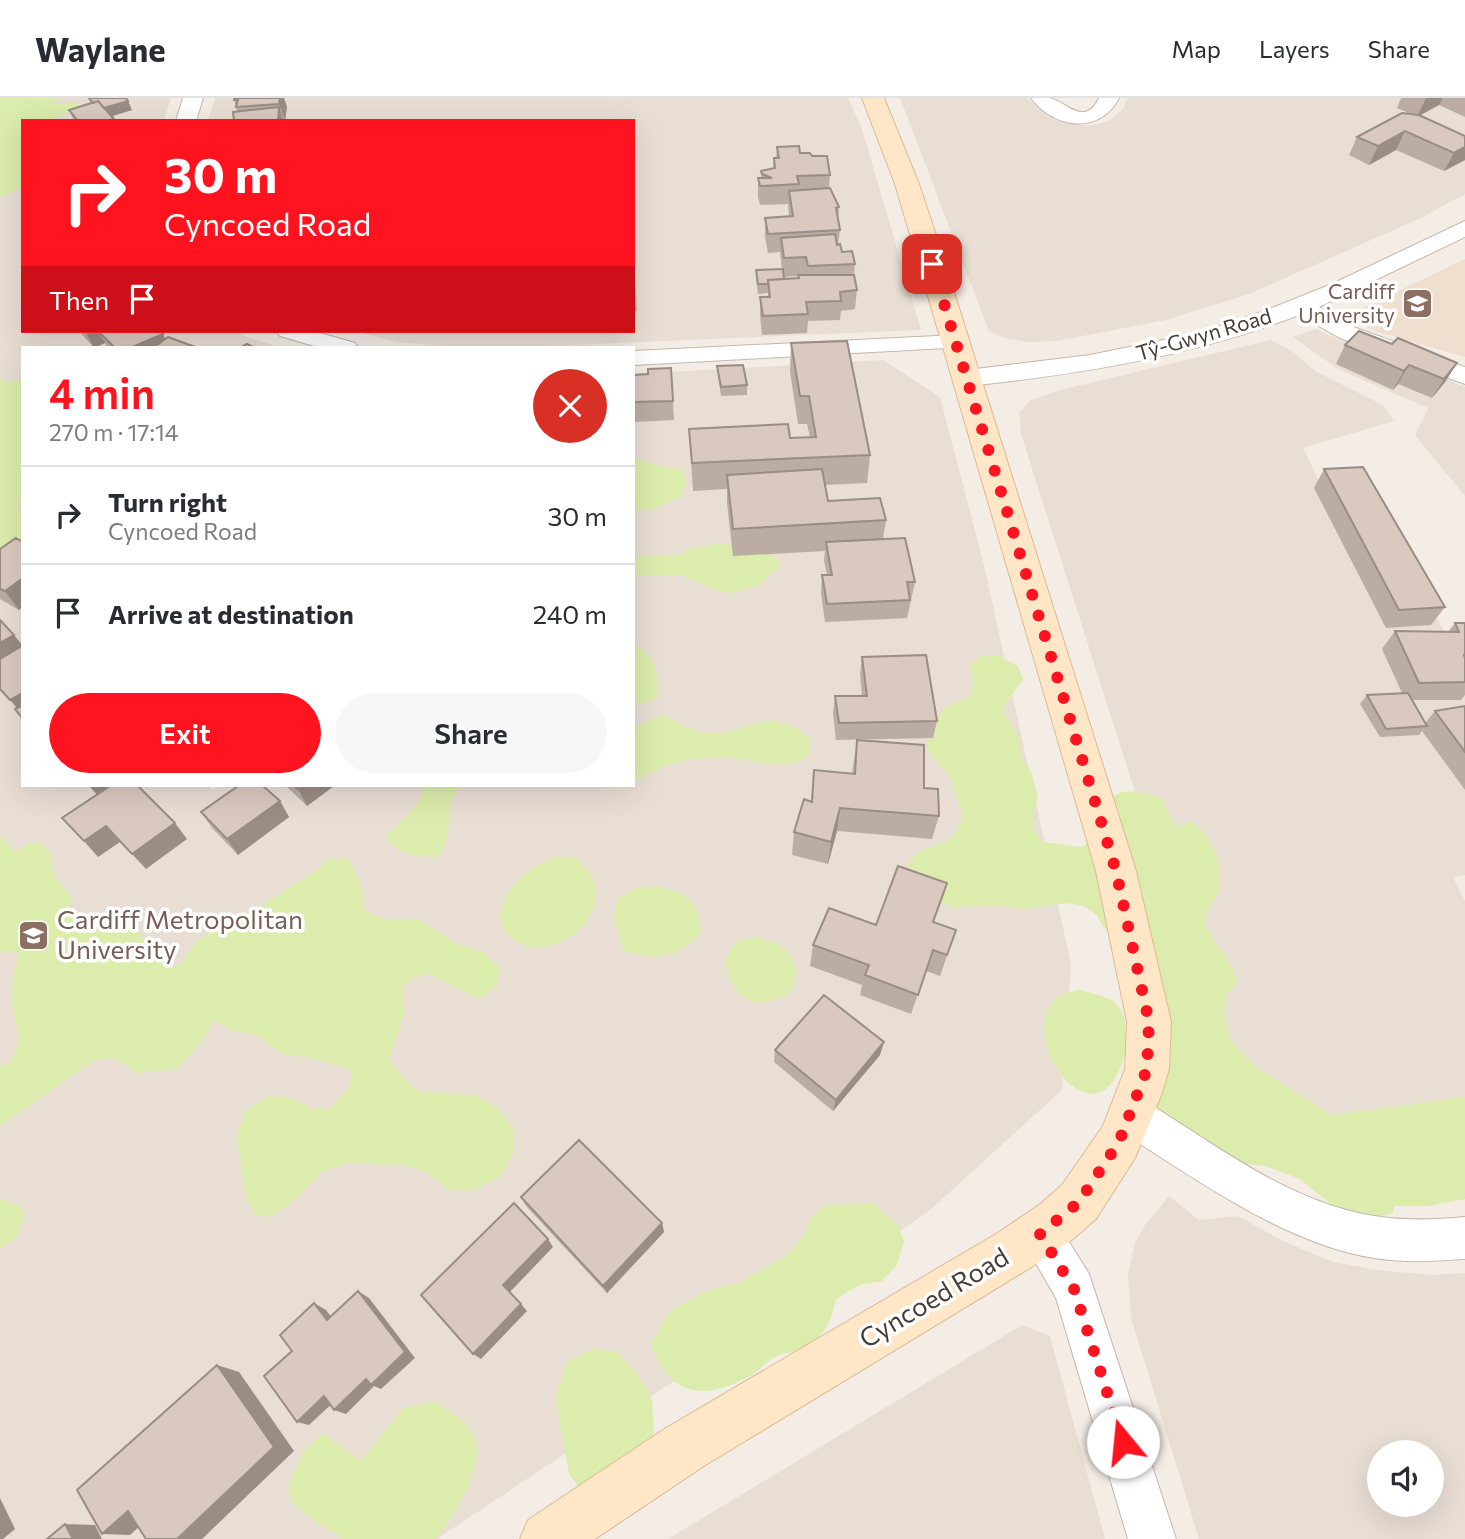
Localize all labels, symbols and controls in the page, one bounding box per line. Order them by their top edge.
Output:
text: Waylane [35,28,166,69]
text: Map [1172,34,1221,63]
text: Layers [1259,34,1330,63]
text: Share [1368,34,1430,63]
text: 30 m [164,143,277,203]
icon: right [49,147,140,238]
text: Cyncoed Road [164,203,371,243]
pin [902,234,962,294]
icon: arrive [913,245,951,283]
place label: Cardiff University [1298,278,1396,327]
icon: arrive [123,280,161,318]
text: Then [49,284,109,315]
school or university icon: Cardiff University [1401,287,1435,321]
street label: Tŷ-Gwyn Road [1133,302,1274,365]
text: 4 min [49,366,155,418]
button: close [533,369,607,443]
text: 270 m · 17:14 [49,418,179,446]
text: Turn right [108,486,227,517]
icon: right [49,496,87,534]
text: 30 m [548,500,607,531]
text: Cyncoed Road [108,517,257,545]
icon: arrive [49,594,87,632]
text: Arrive at destination [108,598,354,629]
text: 240 m [533,598,607,629]
button: Exit [49,693,321,773]
button: Share [335,693,607,773]
place label: Cardiff Metropolitan University [57,903,303,964]
school or university icon: Cardiff Metropolitan University [17,918,51,952]
street label: Cyncoed Road [853,1240,1013,1353]
position arrow [1086,1405,1160,1479]
map controls [1367,1440,1444,1517]
button: sound [1367,1440,1444,1517]

